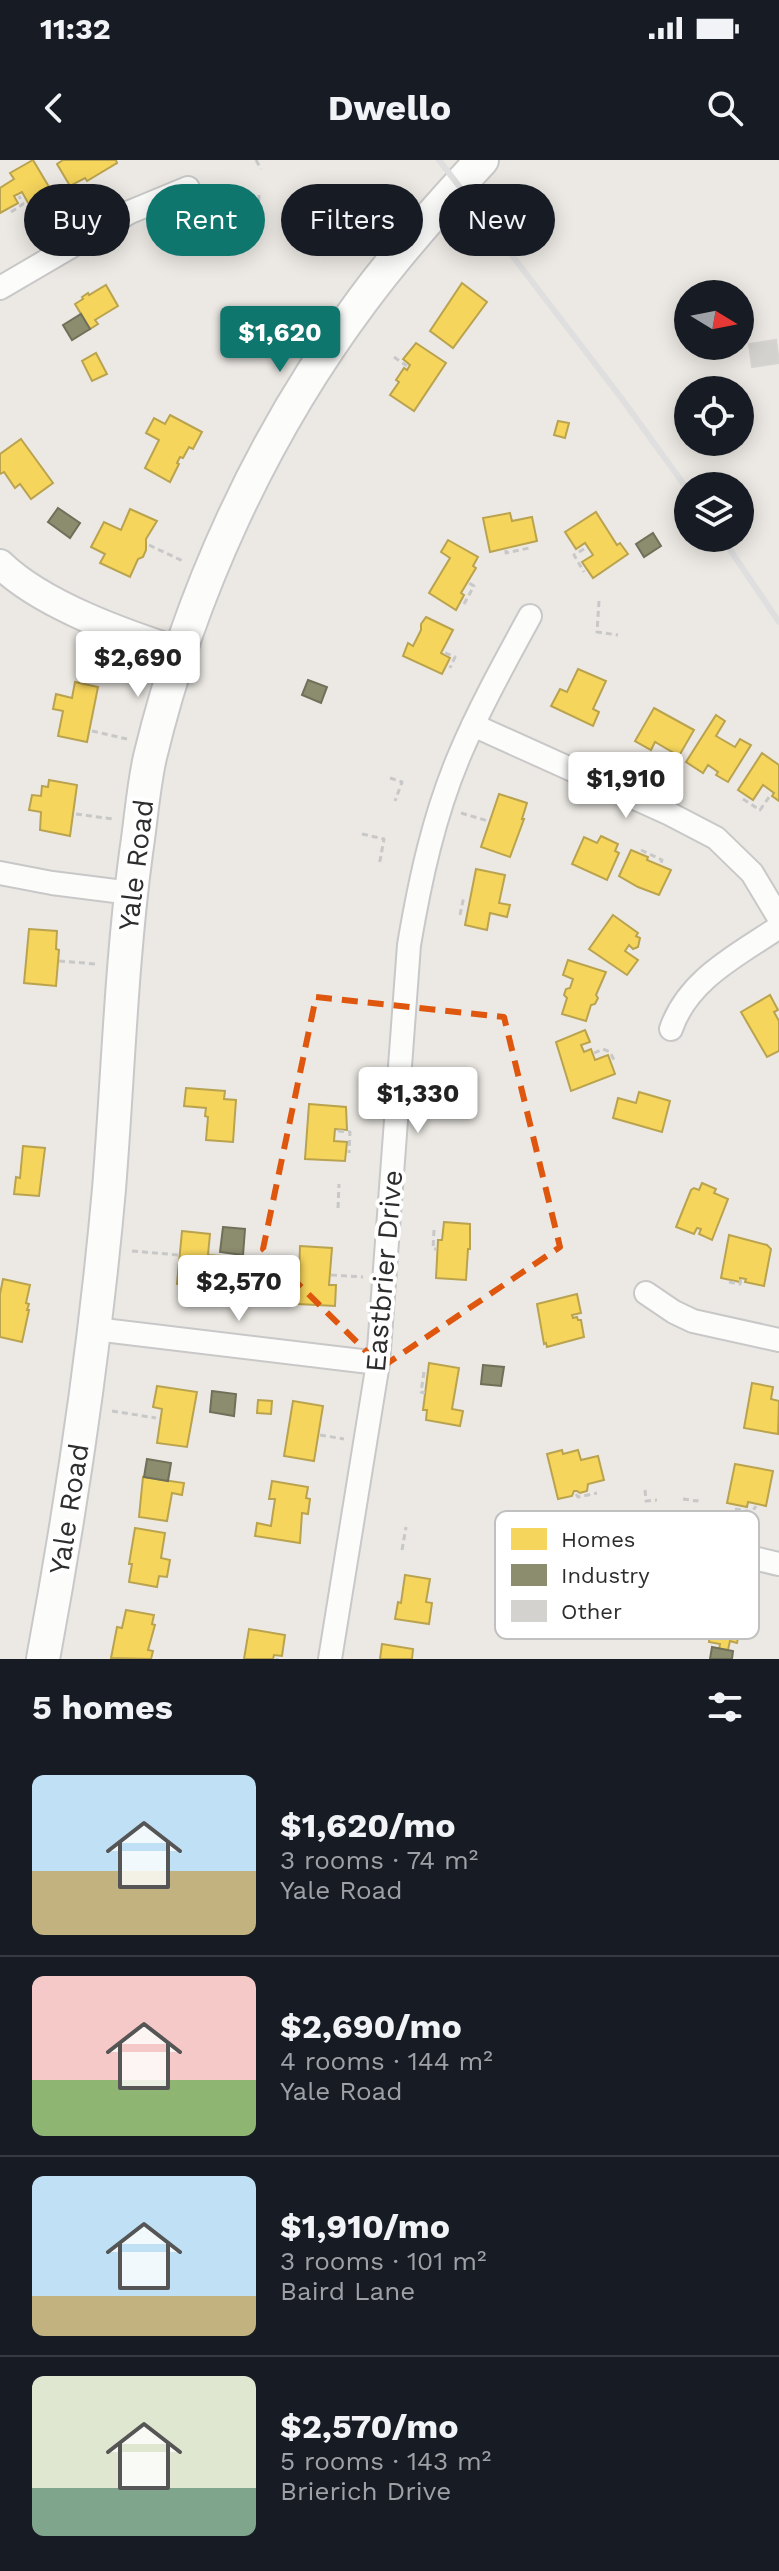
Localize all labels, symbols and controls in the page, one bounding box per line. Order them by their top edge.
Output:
text: 11:32 [40,11,111,46]
icon: back [32,86,76,130]
icon: search [703,86,747,130]
text: Dwello [328,87,451,129]
chip: Buy [24,184,130,256]
chip: Rent [146,184,265,256]
chip: Filters [281,184,423,256]
chip: New [439,184,555,256]
north arrow [674,280,754,360]
map controls [674,280,754,552]
pin: $1,620 [215,306,345,374]
text: $1,620 [238,317,322,347]
button: locate [674,376,754,456]
button: layers [674,472,754,552]
pin: $2,690 [73,631,203,699]
text: $2,690 [94,642,182,672]
pin: $1,910 [561,752,691,820]
text: $1,910 [586,763,666,793]
street label: Yale Road [112,797,160,933]
pin: $1,330 [353,1067,483,1135]
text: $1,330 [377,1078,460,1108]
street label: Eastbrier Drive [359,1169,409,1373]
pin: $2,570 [174,1255,304,1323]
text: $2,570 [196,1266,282,1296]
street label: Yale Road [42,1441,96,1577]
legend [495,1511,759,1639]
text: Homes [561,1527,635,1552]
text: Industry [561,1563,650,1588]
text: Other [561,1599,622,1624]
icon: filters [703,1685,747,1729]
text: 5 homes [32,1687,173,1727]
text: $1,620/mo [280,1805,456,1845]
icon: home [96,1807,192,1903]
text: 3 rooms · 74 m² [280,1845,478,1875]
text: Yale Road [280,1875,403,1905]
text: $2,690/mo [280,2006,462,2046]
icon: home [96,2008,192,2104]
text: 4 rooms · 144 m² [280,2046,493,2076]
text: Yale Road [280,2076,403,2106]
text: $1,910/mo [280,2206,450,2246]
icon: home [96,2208,192,2304]
text: 3 rooms · 101 m² [280,2246,487,2276]
text: Baird Lane [280,2276,415,2306]
text: $2,570/mo [280,2406,459,2446]
icon: home [96,2408,192,2504]
text: 5 rooms · 143 m² [280,2446,491,2476]
text: Brierich Drive [280,2476,451,2506]

